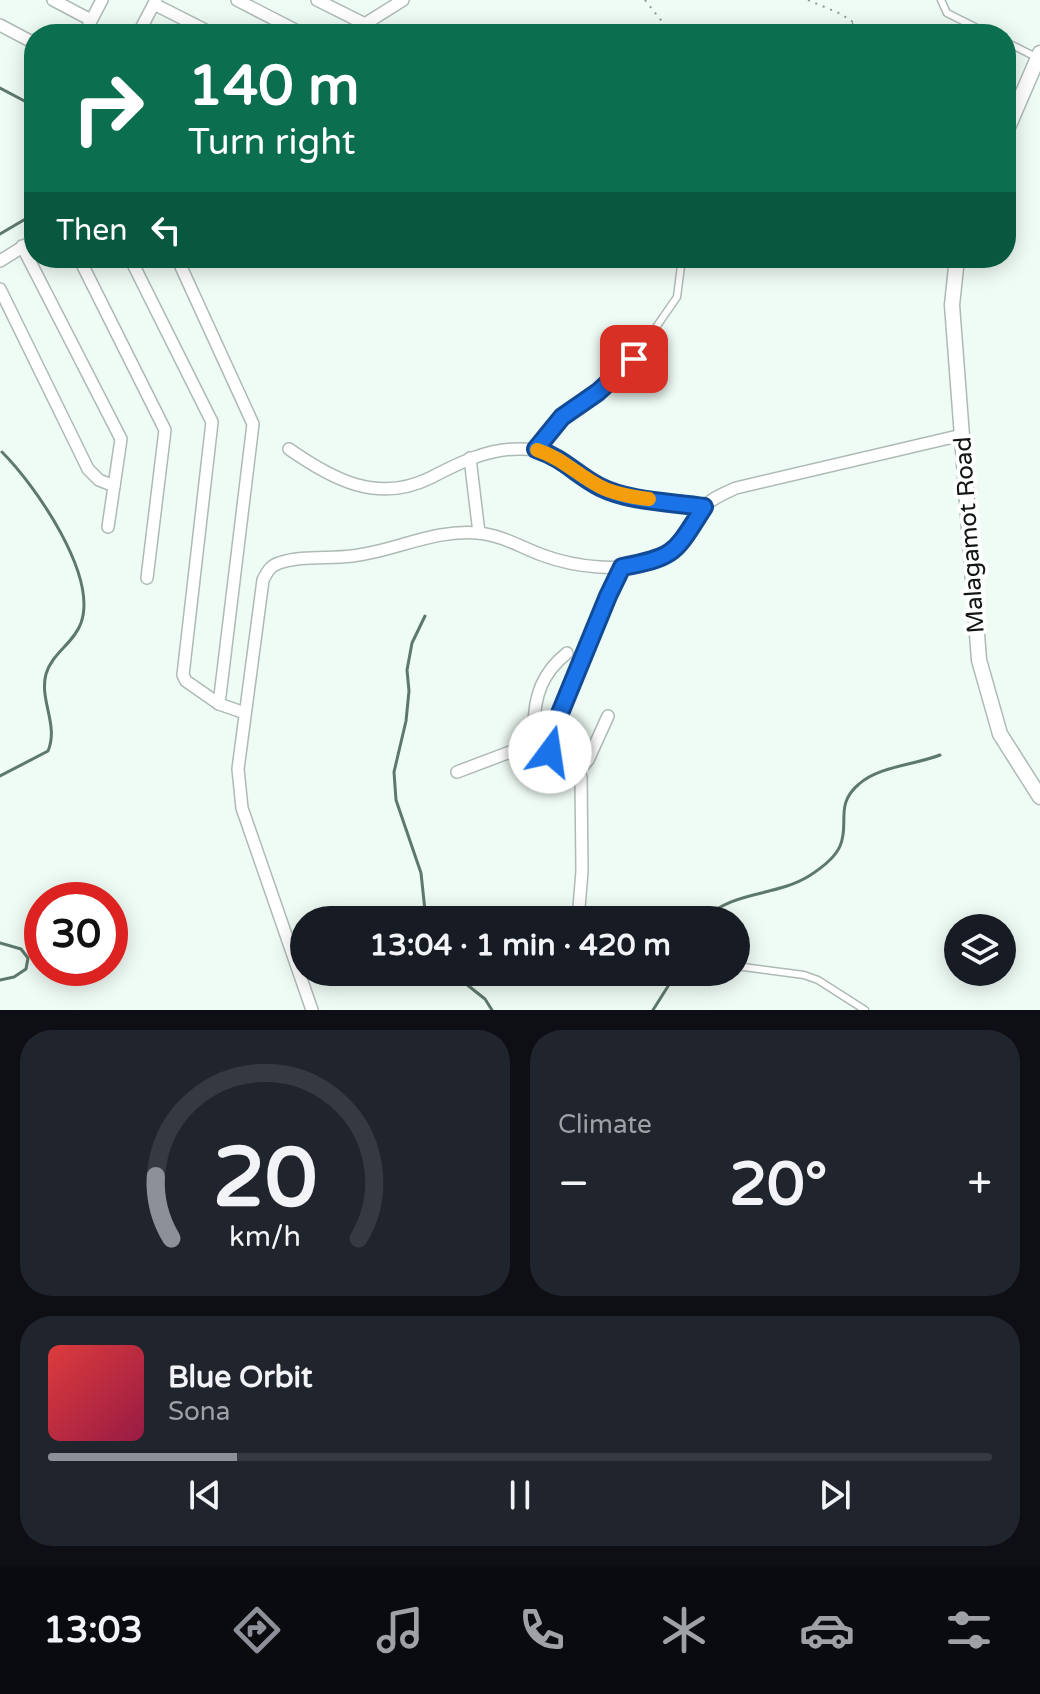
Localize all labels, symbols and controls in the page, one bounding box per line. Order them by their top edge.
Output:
text: 140 m [188,53,359,120]
icon: right [56,56,160,160]
text: Turn right [188,121,355,164]
icon: left [144,208,188,252]
text: Then [56,212,128,249]
pin [600,325,668,393]
icon: arrive [612,337,656,381]
street label: Malagamot Road [948,436,991,634]
position arrow [508,710,592,794]
speed limit sign: 30 [24,882,128,986]
map controls [944,914,1016,986]
button: layers [944,914,1016,986]
text: 13:04 · 1 min · 420 m [369,927,671,964]
text: Climate [558,1109,652,1140]
text: 20 [213,1129,317,1229]
text: 20° [729,1149,827,1221]
text: − [558,1158,589,1211]
text: + [967,1158,992,1211]
text: km/h [229,1220,301,1254]
text: Blue Orbit [168,1359,313,1396]
text: Sona [168,1396,230,1427]
icon: previous [183,1473,227,1517]
icon: pause [498,1473,542,1517]
icon: next [813,1473,857,1517]
icon: directions [229,1602,285,1658]
icon: music [372,1602,428,1658]
icon: phone [514,1602,570,1658]
icon: climate [656,1602,712,1658]
icon: car [799,1602,855,1658]
icon: filters [941,1602,997,1658]
text: 13:03 [43,1609,143,1652]

